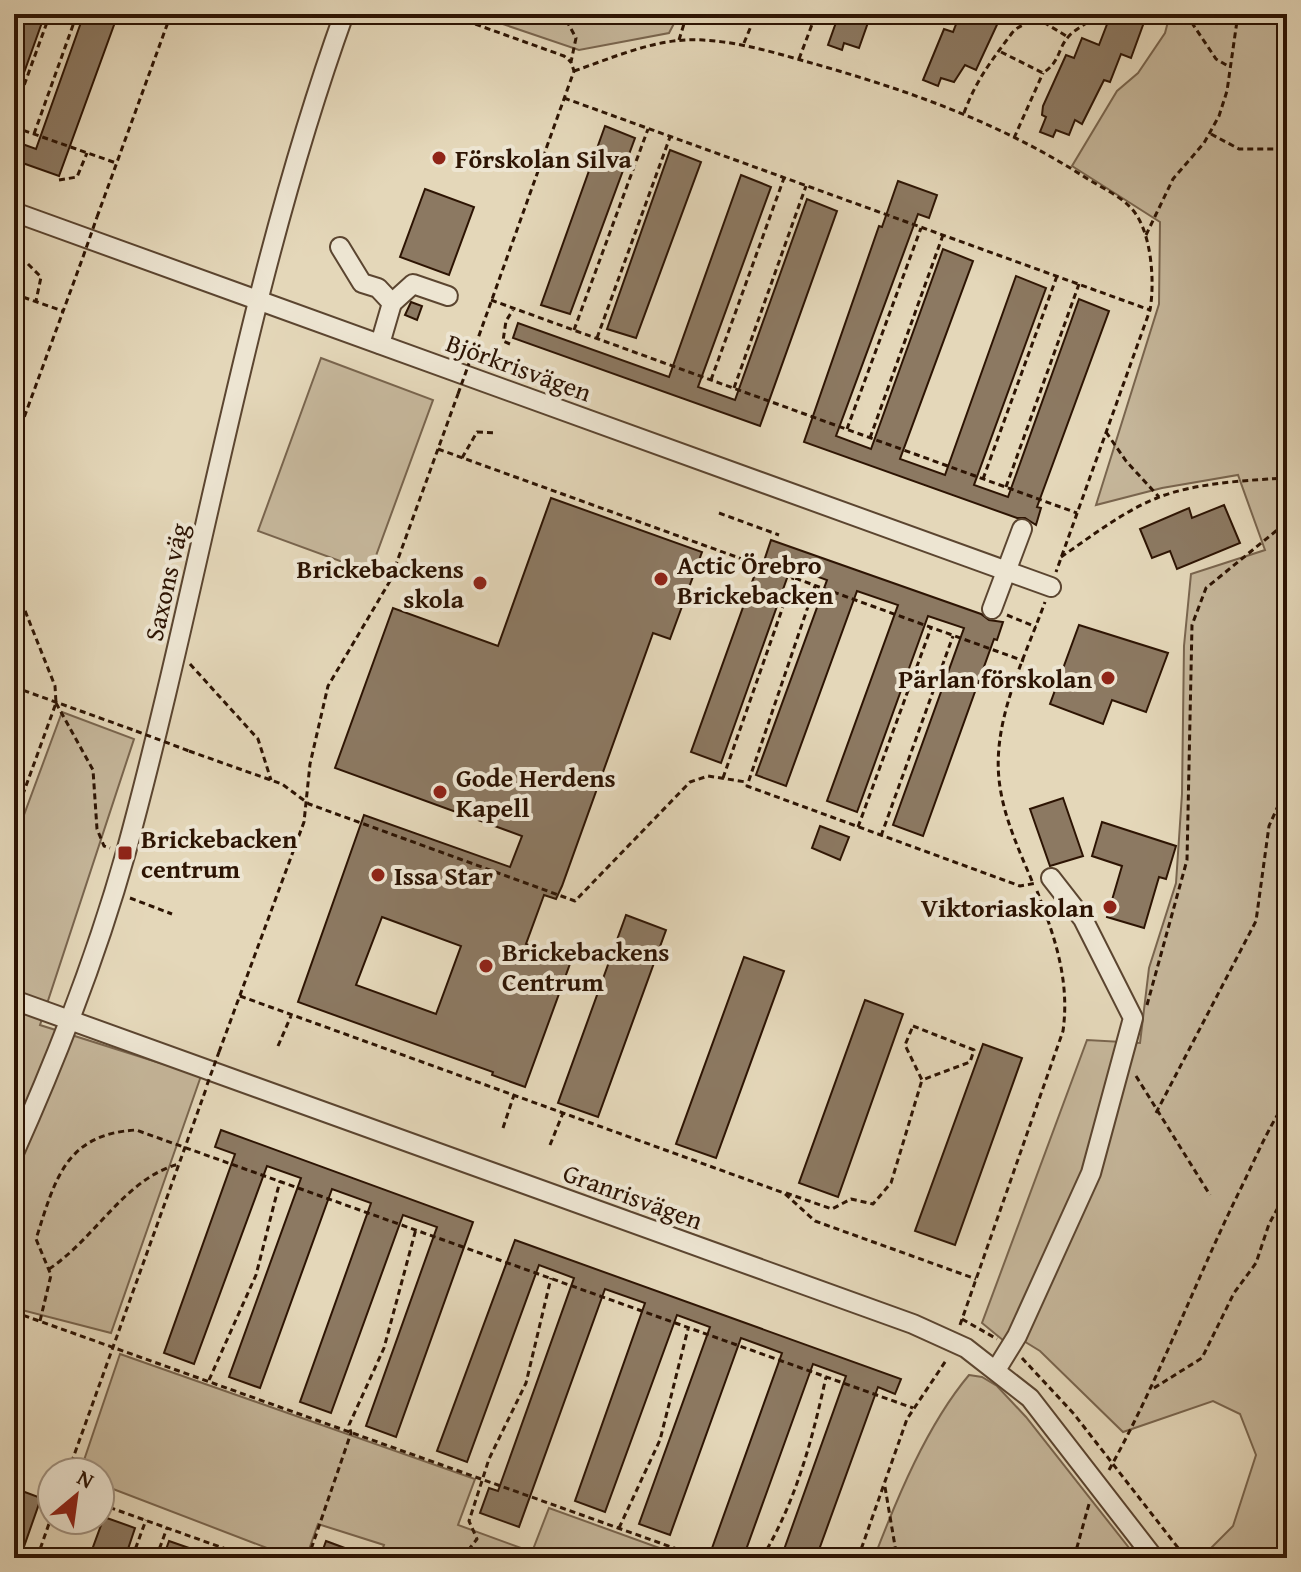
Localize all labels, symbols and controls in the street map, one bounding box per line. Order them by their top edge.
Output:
place label: Förskolan Silva [455,139,633,178]
marker: Förskolan Silva [430,149,448,167]
street label: Björkrisvägen [441,323,598,411]
street label: Saxons väg [134,519,198,645]
place label: Actic Örebro Brickebacken [677,545,834,614]
place label: Brickebackens skola [297,549,465,618]
marker: Actic Örebro Brickebacken [652,570,670,588]
marker: Brickebackens skola [471,574,489,592]
place label: Pärlan förskolan [898,659,1093,698]
marker: Pärlan förskolan [1099,669,1117,687]
place label: Gode Herdens Kapell [456,758,616,827]
marker: Gode Herdens Kapell [431,783,449,801]
place label: Brickebacken centrum [141,819,298,888]
marker: Brickebacken centrum [116,844,134,862]
place label: Issa Star [394,856,493,895]
marker: Issa Star [369,866,387,884]
place label: Viktoriaskolan [921,888,1095,927]
marker: Viktoriaskolan [1101,898,1119,916]
place label: Brickebackens Centrum [502,932,669,1001]
marker: Brickebackens Centrum [477,957,495,975]
street label: Granrisvägen [558,1153,709,1239]
north arrow [36,1456,116,1536]
text: N [72,1461,100,1496]

